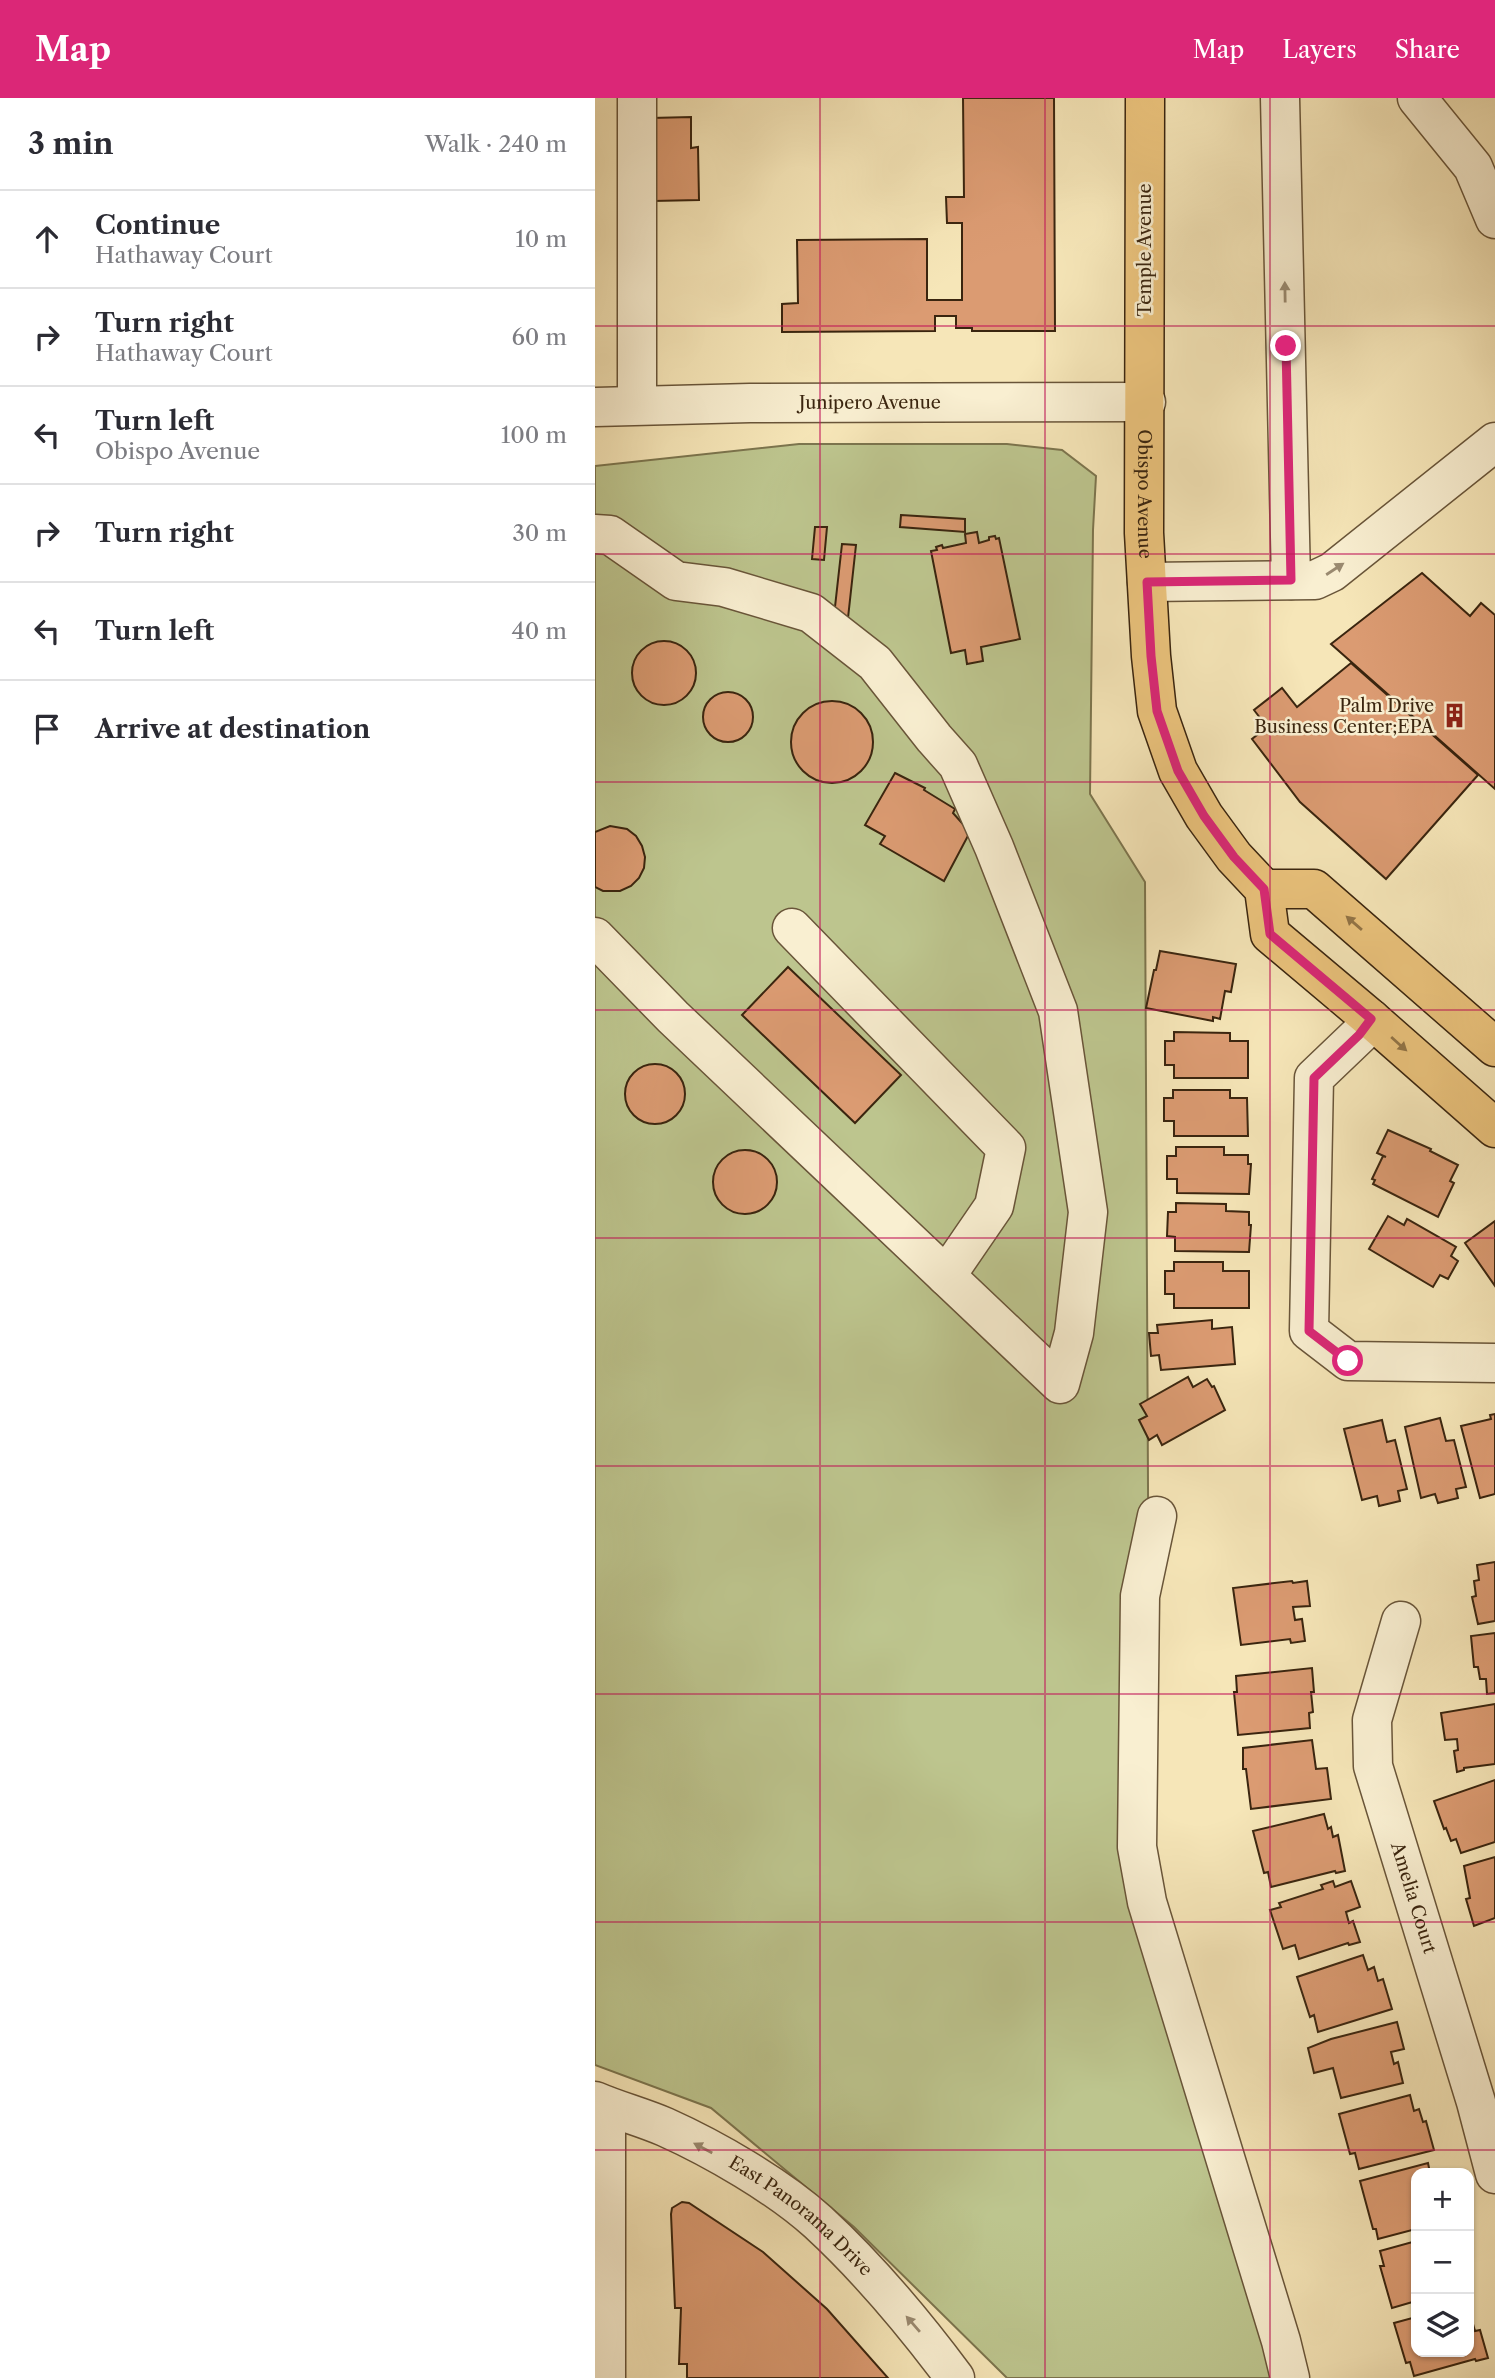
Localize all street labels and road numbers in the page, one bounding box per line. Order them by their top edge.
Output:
street label: Temple Avenue [1134,183,1156,317]
street label: Junipero Avenue [796,392,941,414]
street label: Obispo Avenue [1133,429,1156,559]
street label: Amelia Court [1386,1839,1441,1957]
street label: East Panorama Drive [725,2151,877,2281]

